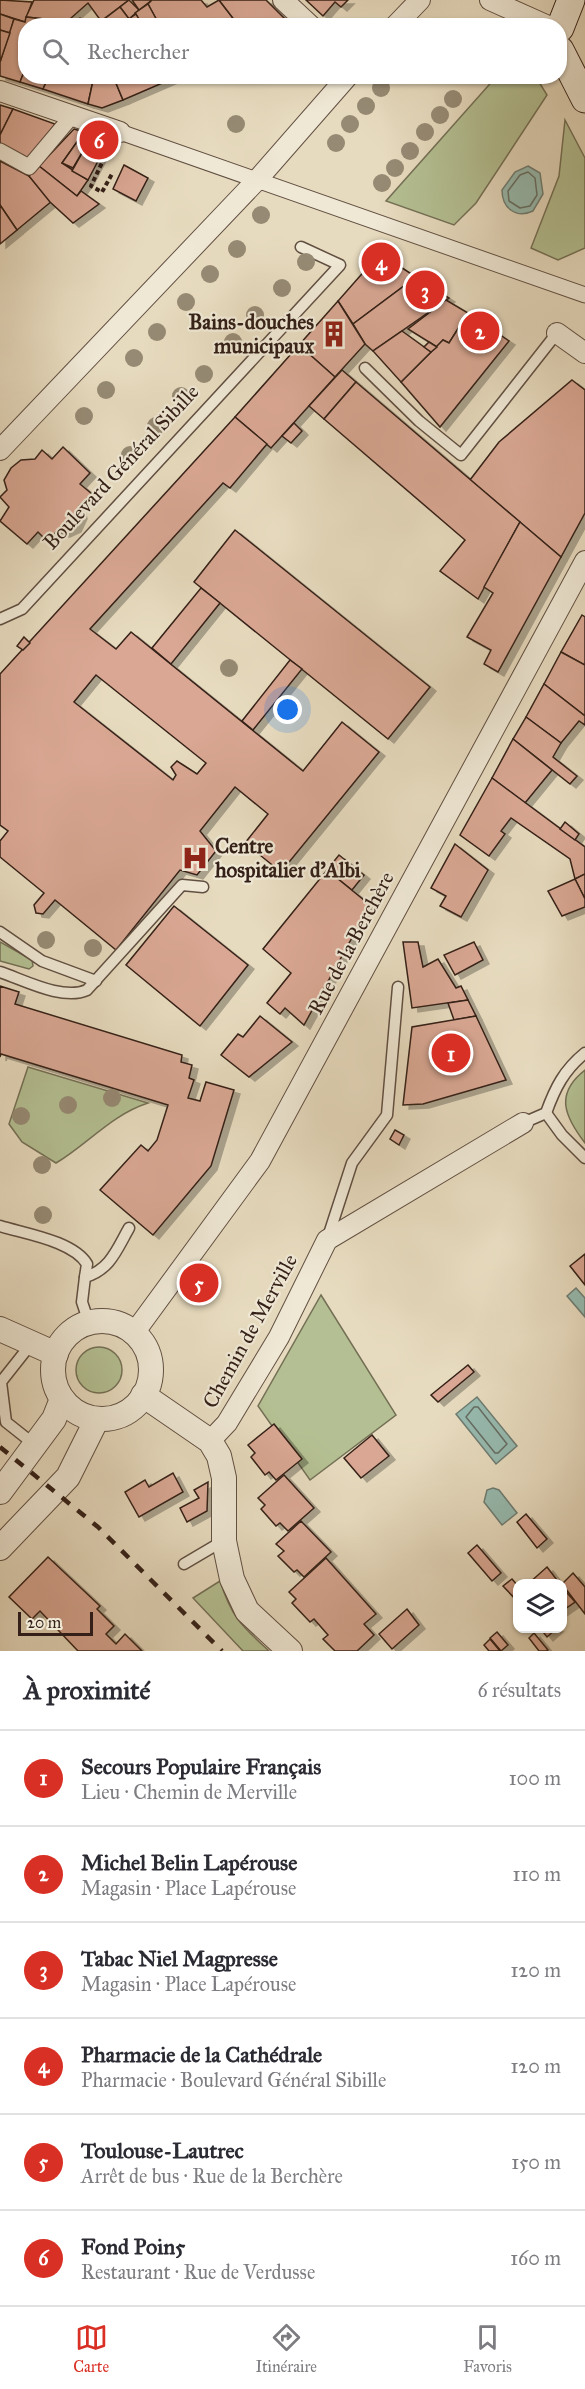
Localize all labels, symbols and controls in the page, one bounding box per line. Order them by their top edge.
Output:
search box [18,18,567,84]
icon: search [39,35,72,68]
text: Rechercher [87,38,189,65]
pin: 6 [80,118,118,162]
pin: 4 [362,240,400,284]
pin: 3 [406,268,444,312]
pin: 2 [460,308,500,354]
place label: Bains-douches municipaux [188,309,315,359]
building icon: Bains-douches municipaux [319,319,349,349]
street label: Boulevard Général Sibille [38,379,205,555]
your location [273,695,302,724]
place label: Centre hospitalier d'Albi [214,833,361,883]
hospital icon: Centre hospitalier d'Albi [180,843,210,873]
street label: Rue de la Berchère [302,867,400,1019]
pin: 1 [432,1030,470,1076]
street label: Chemin de Merville [197,1249,303,1413]
pin: 5 [180,1260,218,1306]
map controls [513,1579,567,1633]
button: layers [513,1579,567,1633]
scale bar [18,1609,93,1636]
text: 20 m [27,1613,61,1632]
text: À proximité [24,1674,150,1706]
text: 6 résultats [478,1678,561,1702]
text: Secours Populaire Français [81,1753,321,1780]
text: 1 [40,1766,47,1790]
text: 100 m [509,1766,561,1790]
text: Lieu · Chemin de Merville [81,1780,297,1804]
text: Michel Belin Lapérouse [81,1849,297,1876]
text: 2 [39,1862,48,1886]
text: 110 m [513,1862,561,1886]
text: Magasin · Place Lapérouse [81,1876,296,1900]
text: Tabac Niel Magpresse [81,1945,278,1972]
text: 3 [40,1958,48,1982]
text: 120 m [510,1958,561,1982]
text: Magasin · Place Lapérouse [81,1972,296,1996]
text: Pharmacie de la Cathédrale [81,2041,322,2068]
text: 4 [38,2054,49,2078]
text: 120 m [510,2054,561,2078]
text: Pharmacie · Boulevard Général Sibille [81,2068,386,2092]
text: Toulouse-Lautrec [81,2137,244,2164]
text: 5 [39,2150,48,2174]
text: 150 m [511,2150,561,2174]
text: Arrêt de bus · Rue de la Berchère [81,2164,343,2188]
text: Fond Poin5 [81,2233,185,2260]
text: 6 [38,2246,49,2270]
text: 160 m [510,2246,561,2270]
text: Restaurant · Rue de Verdusse [81,2260,315,2284]
tab: Carte [73,2321,109,2376]
tab: Itinéraire [255,2321,317,2376]
tab: Favoris [463,2321,512,2376]

